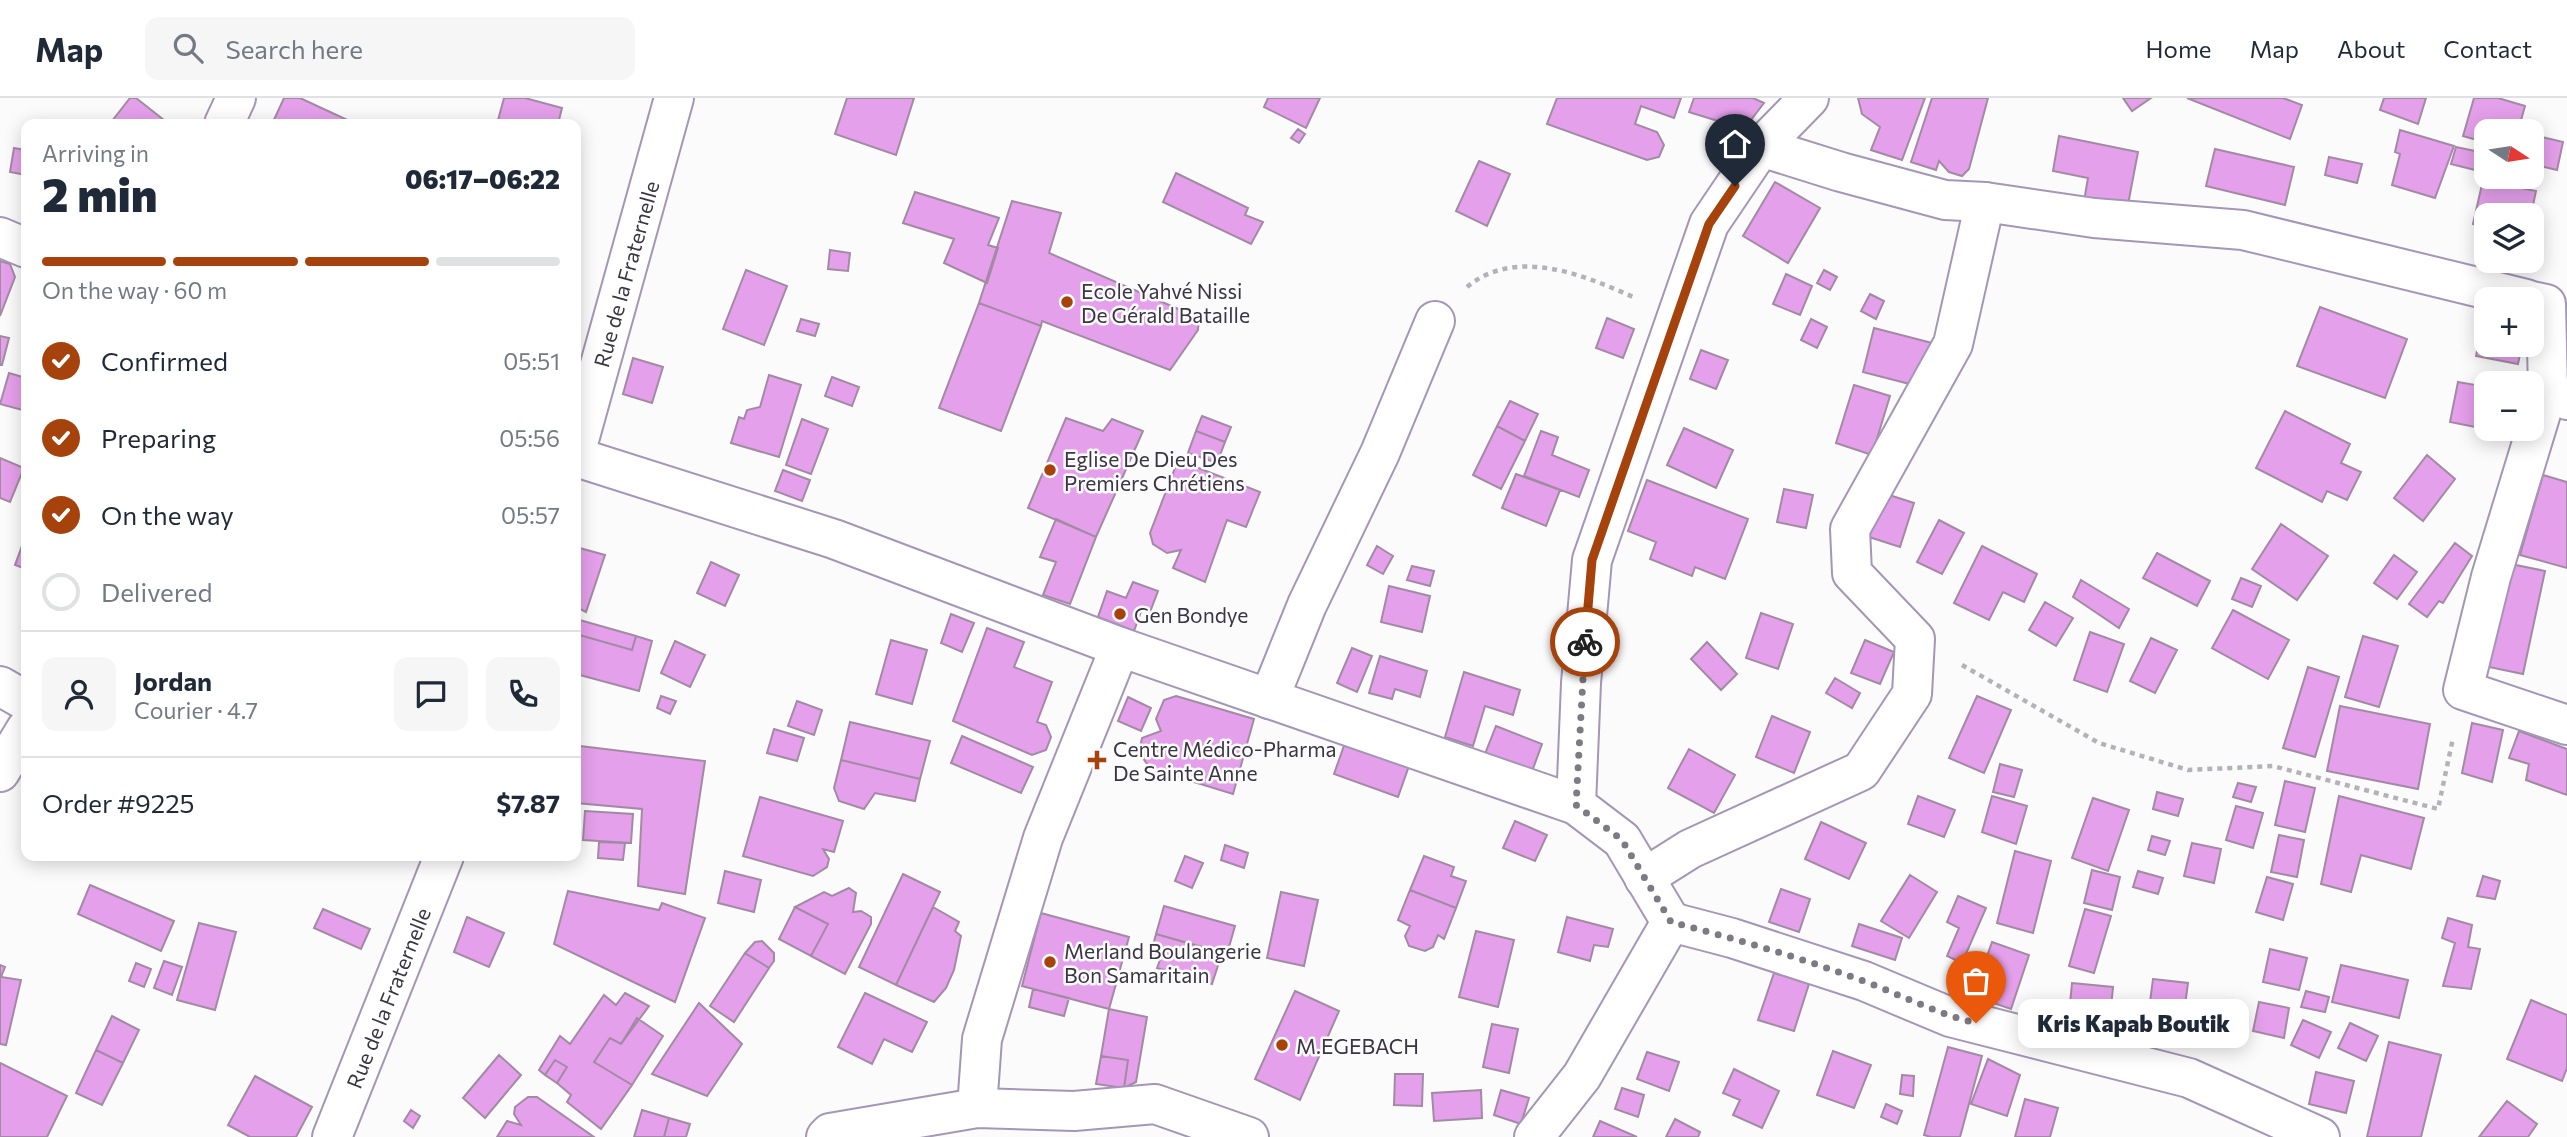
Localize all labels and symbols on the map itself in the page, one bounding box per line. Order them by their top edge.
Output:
pin [1705,114,1765,186]
north arrow [2474,119,2544,189]
street label: Rue de la Fraternelle [587,178,663,370]
place label: Ecole Yahvé Nissi De Gérald Bataille [1081,278,1250,327]
marker: Ecole Yahvé Nissi De Gérald Bataille [1059,294,1075,310]
place label: Eglise De Dieu Des Premiers Chrétiens [1064,446,1245,495]
marker: Eglise De Dieu Des Premiers Chrétiens [1042,462,1058,478]
place label: Gen Bondye [1134,602,1248,627]
marker: Gen Bondye [1112,606,1128,622]
courier [1550,607,1620,677]
place label: Centre Médico-Pharma De Sainte Anne [1113,736,1337,785]
marker: Centre Médico-Pharma De Sainte Anne [1087,750,1107,770]
street label: Rue de la Fraternelle [340,904,435,1092]
place label: Merland Boulangerie Bon Samaritain [1064,938,1261,987]
pin [1946,951,2006,1023]
marker: Merland Boulangerie Bon Samaritain [1042,954,1058,970]
callout: Kris Kapab Boutik [2018,998,2249,1048]
place label: M.EGEBACH [1296,1033,1419,1058]
marker: M.EGEBACH [1274,1037,1290,1053]

